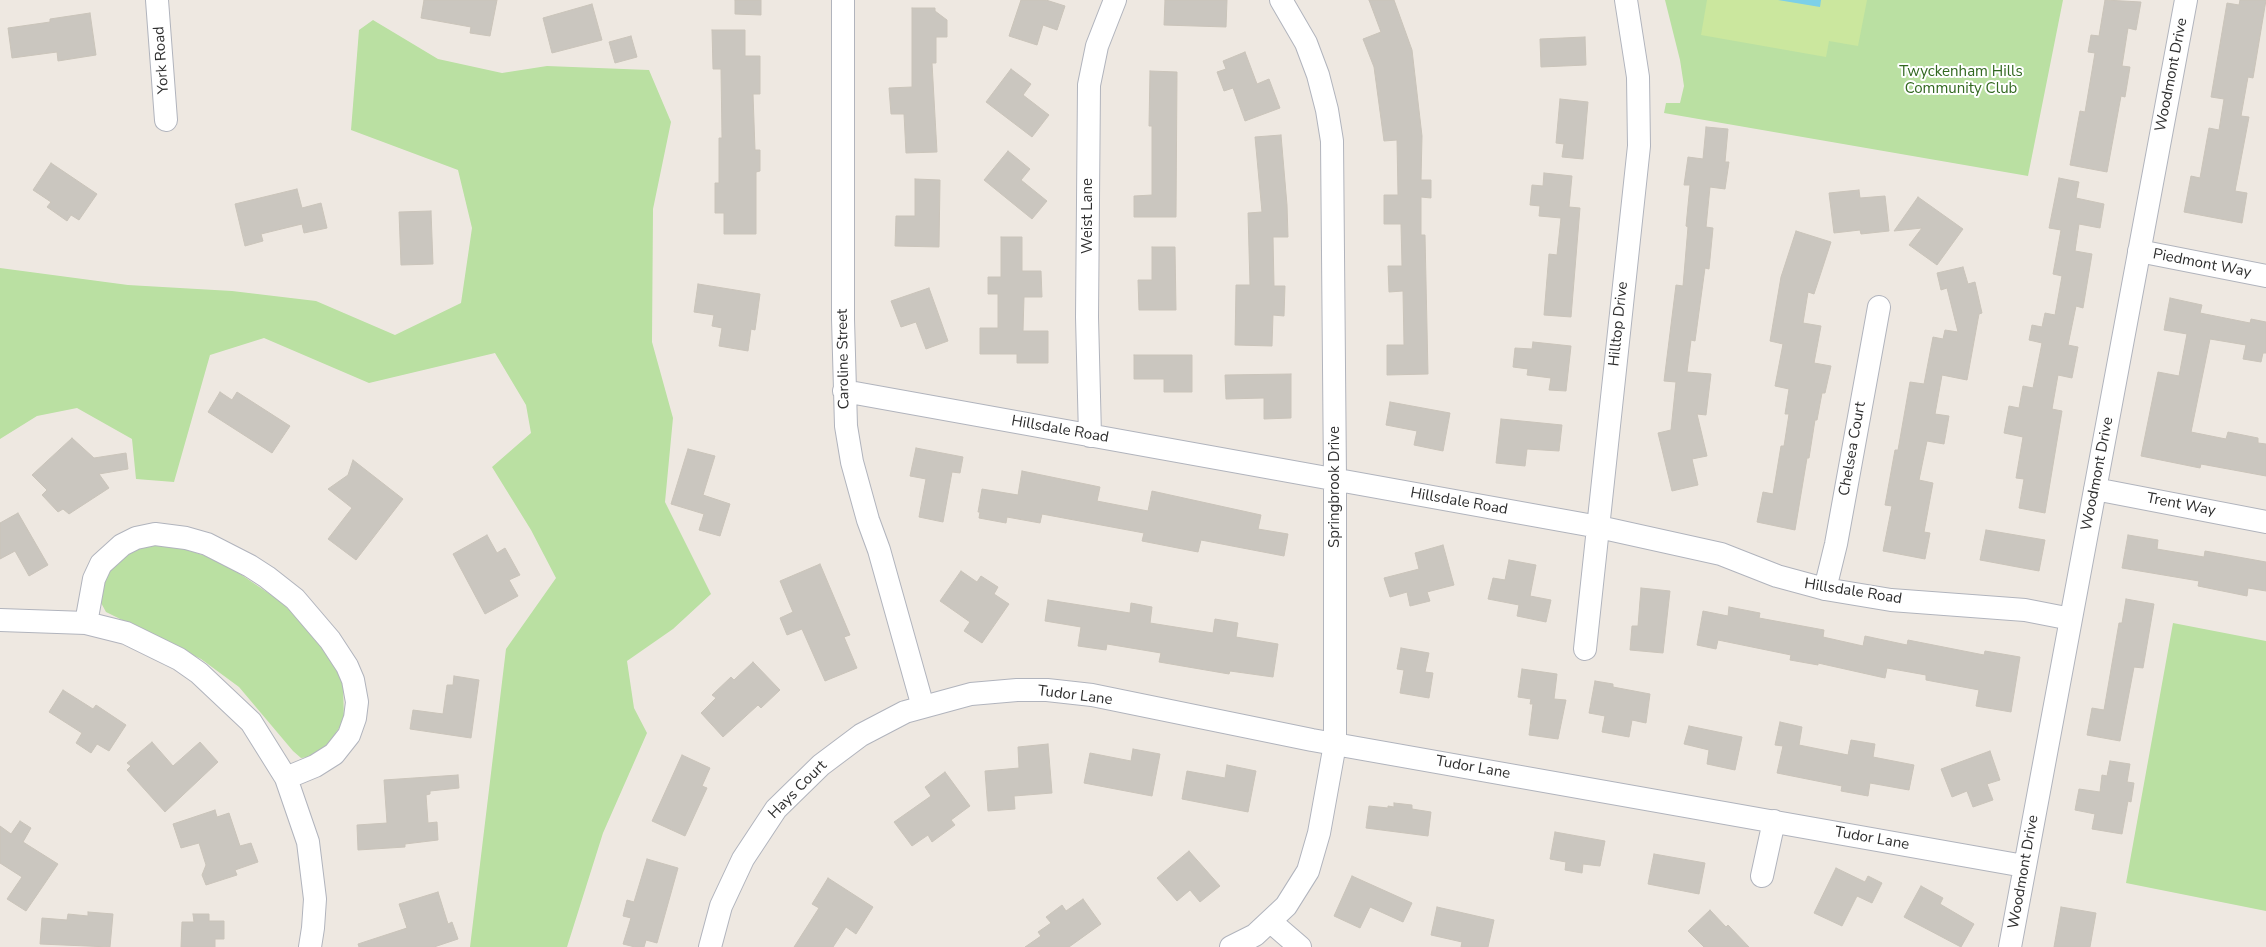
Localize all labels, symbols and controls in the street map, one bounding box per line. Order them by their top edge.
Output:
street label: Woodmont Drive [2152,17,2192,133]
street label: York Road [151,26,173,94]
park label: Twyckenham Hills Community Club [1899,63,2023,98]
street label: Weist Lane [1079,178,1097,254]
street label: Piedmont Way [2151,246,2253,282]
street label: Hilltop Drive [1606,281,1632,367]
street label: Caroline Street [834,309,854,409]
street label: Chelsea Court [1836,401,1870,497]
street label: Hillsdale Road [1010,413,1110,447]
street label: Woodmont Drive [2078,416,2118,532]
street label: Springbrook Drive [1326,426,1344,548]
street label: Hillsdale Road [1409,485,1509,519]
street label: Trent Way [2145,489,2217,521]
street label: Hillsdale Road [1803,575,1903,609]
street label: Tudor Lane [1037,682,1113,710]
street label: Tudor Lane [1434,753,1512,783]
street label: Hays Court [765,757,831,823]
street label: Woodmont Drive [2005,814,2043,930]
street label: Tudor Lane [1833,824,1911,854]

